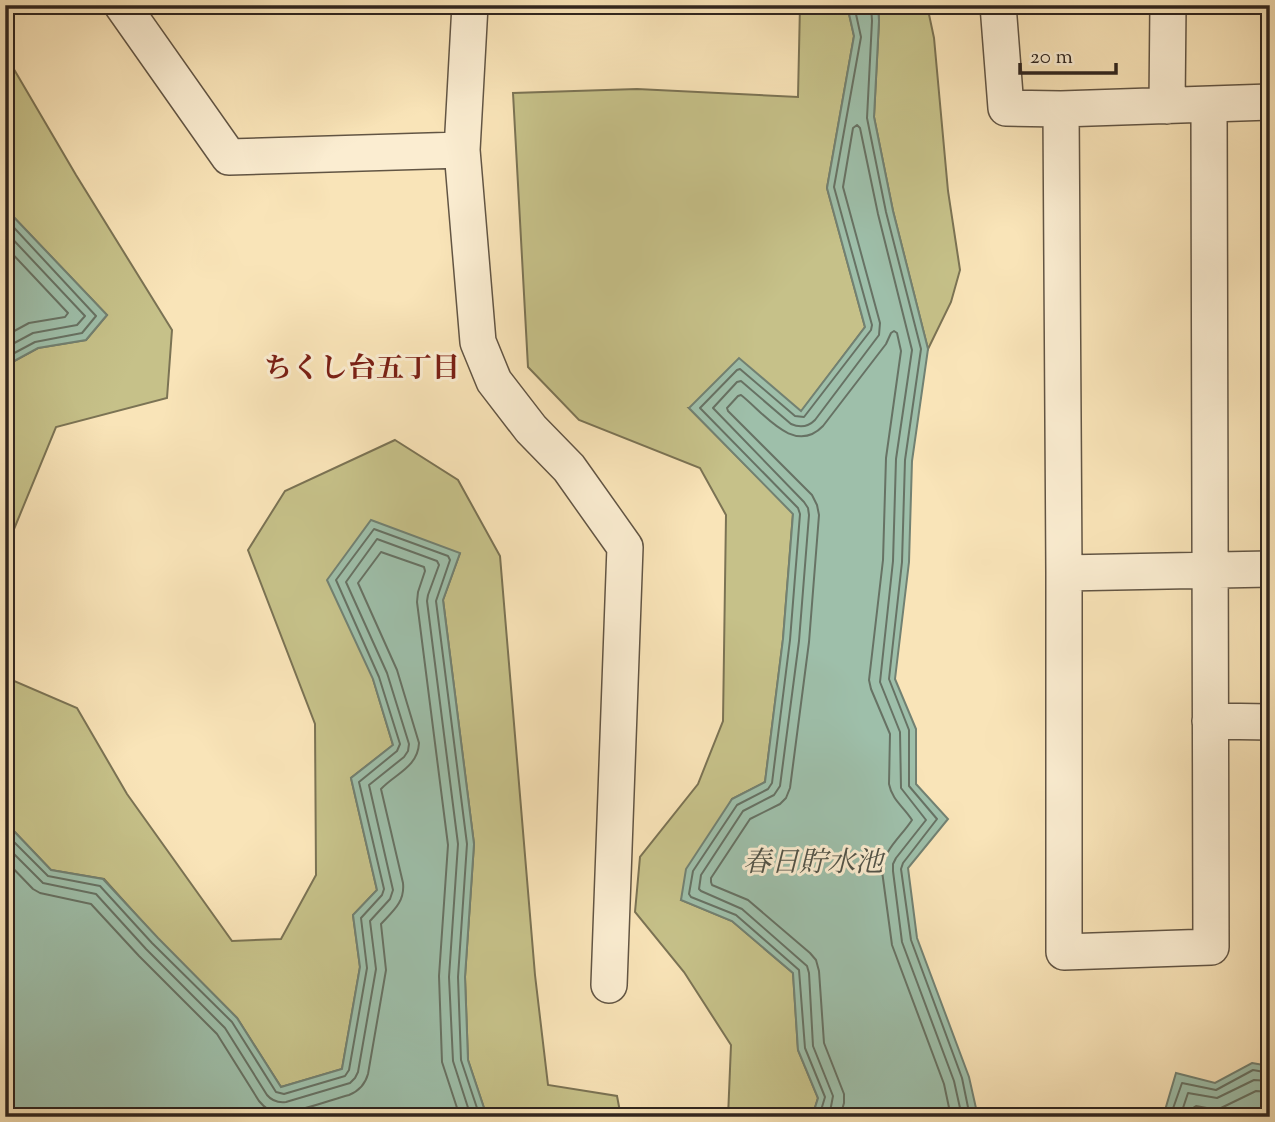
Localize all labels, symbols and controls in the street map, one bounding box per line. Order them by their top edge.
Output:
scale bar [1020,32,1116,76]
text: 20 m [1030,43,1073,73]
district label: ちくし台五丁目 [264,350,460,390]
water label: 春日貯水池 [743,844,886,884]

